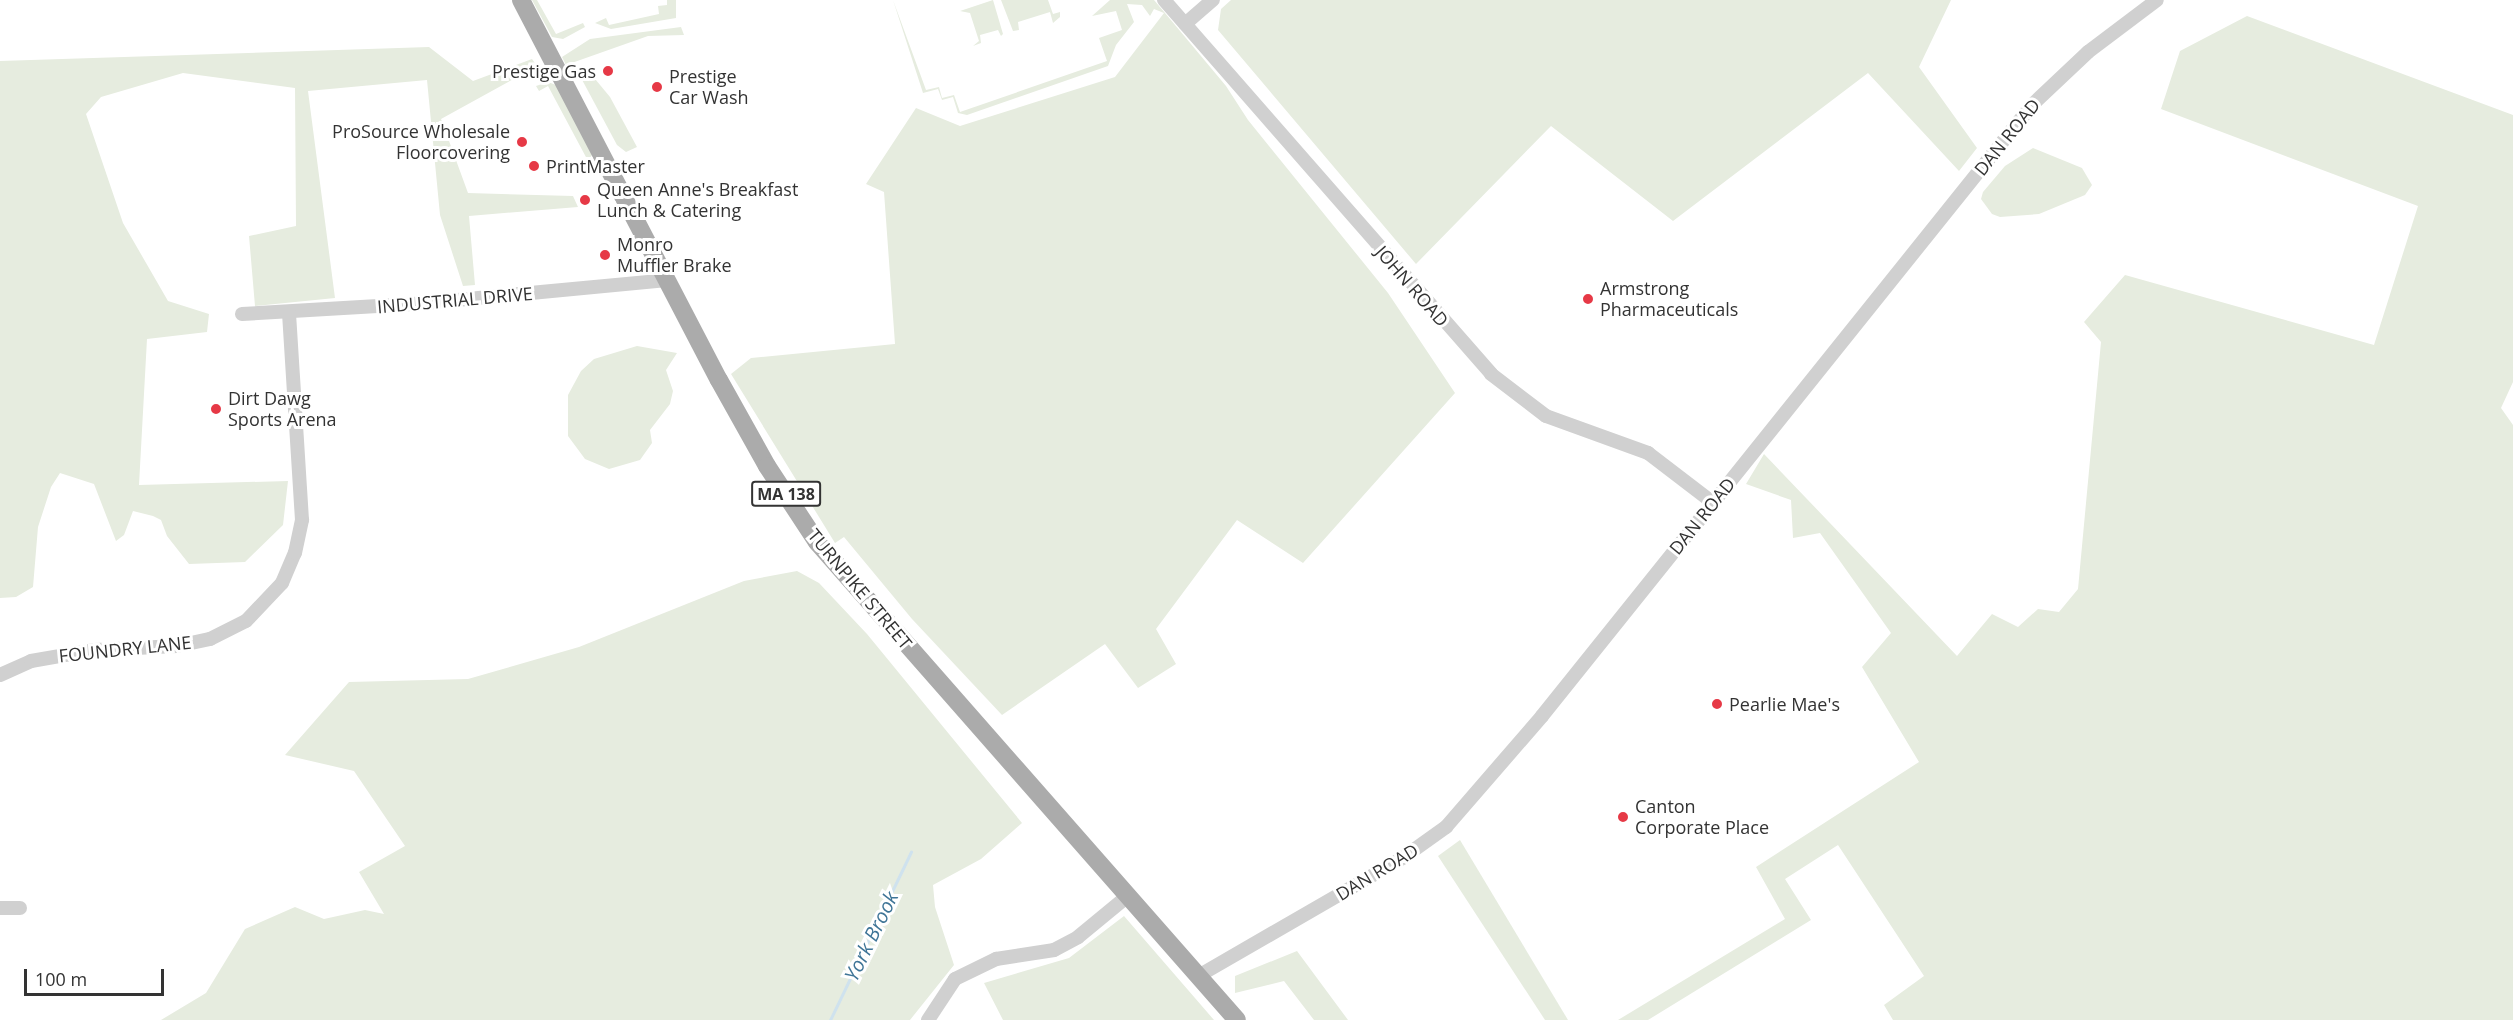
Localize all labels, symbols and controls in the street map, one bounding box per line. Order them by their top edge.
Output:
place label: Prestige Gas [492,60,596,82]
marker: Prestige Gas [601,64,615,78]
place label: Prestige Car Wash [669,66,749,109]
marker: Prestige Car Wash [650,80,664,94]
street label: DAN ROAD [1970,94,2044,180]
place label: ProSource Wholesale Floorcovering [332,121,510,164]
marker: ProSource Wholesale Floorcovering [515,135,529,149]
place label: PrintMaster [546,155,645,177]
marker: PrintMaster [527,159,541,173]
place label: Queen Anne's Breakfast Lunch & Catering [597,179,798,222]
marker: Queen Anne's Breakfast Lunch & Catering [578,193,592,207]
place label: Monro Muffler Brake [617,234,732,276]
street label: JOHN ROAD [1371,241,1453,331]
marker: Monro Muffler Brake [598,248,612,262]
place label: Armstrong Pharmaceuticals [1600,278,1738,320]
street label: INDUSTRIAL DRIVE [376,282,534,318]
marker: Armstrong Pharmaceuticals [1581,292,1595,306]
place label: Dirt Dawg Sports Arena [228,388,337,430]
marker: Dirt Dawg Sports Arena [209,402,223,416]
street label: DAN ROAD [1665,473,1739,559]
road number: MA 138 [750,481,822,507]
street label: TURNPIKE STREET [803,525,917,653]
street label: FOUNDRY LANE [58,631,192,667]
place label: Pearlie Mae's [1729,693,1840,715]
marker: Pearlie Mae's [1710,697,1724,711]
place label: Canton Corporate Place [1635,796,1769,838]
marker: Canton Corporate Place [1616,810,1630,824]
street label: DAN ROAD [1332,839,1422,905]
water label: York Brook [839,887,903,985]
scale bar [27,957,166,995]
text: 100 m [35,967,87,991]

